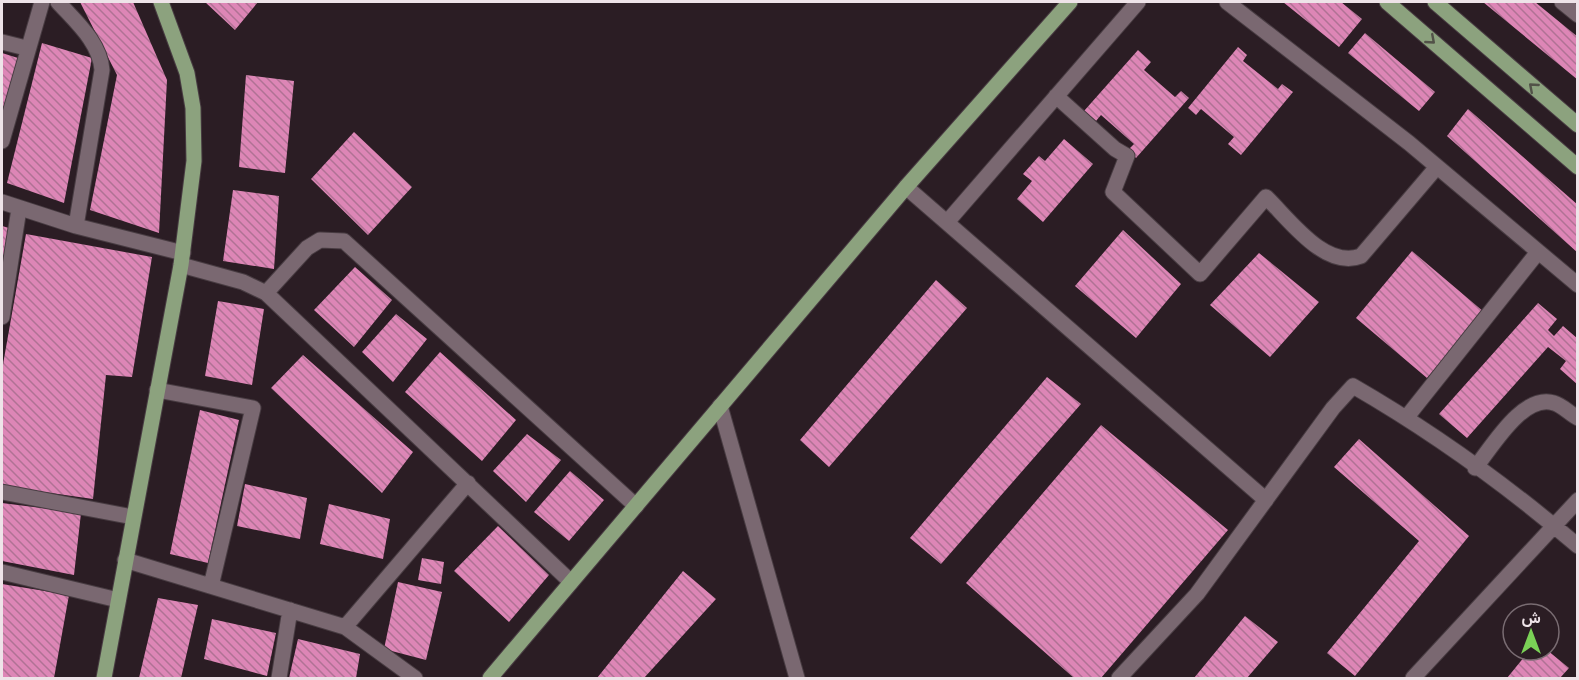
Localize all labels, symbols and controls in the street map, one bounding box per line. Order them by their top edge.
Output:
one-way arrow [1424,33,1435,44]
one-way arrow [1529,83,1540,94]
north arrow [1501,602,1561,662]
text: ش [1521,607,1541,627]

